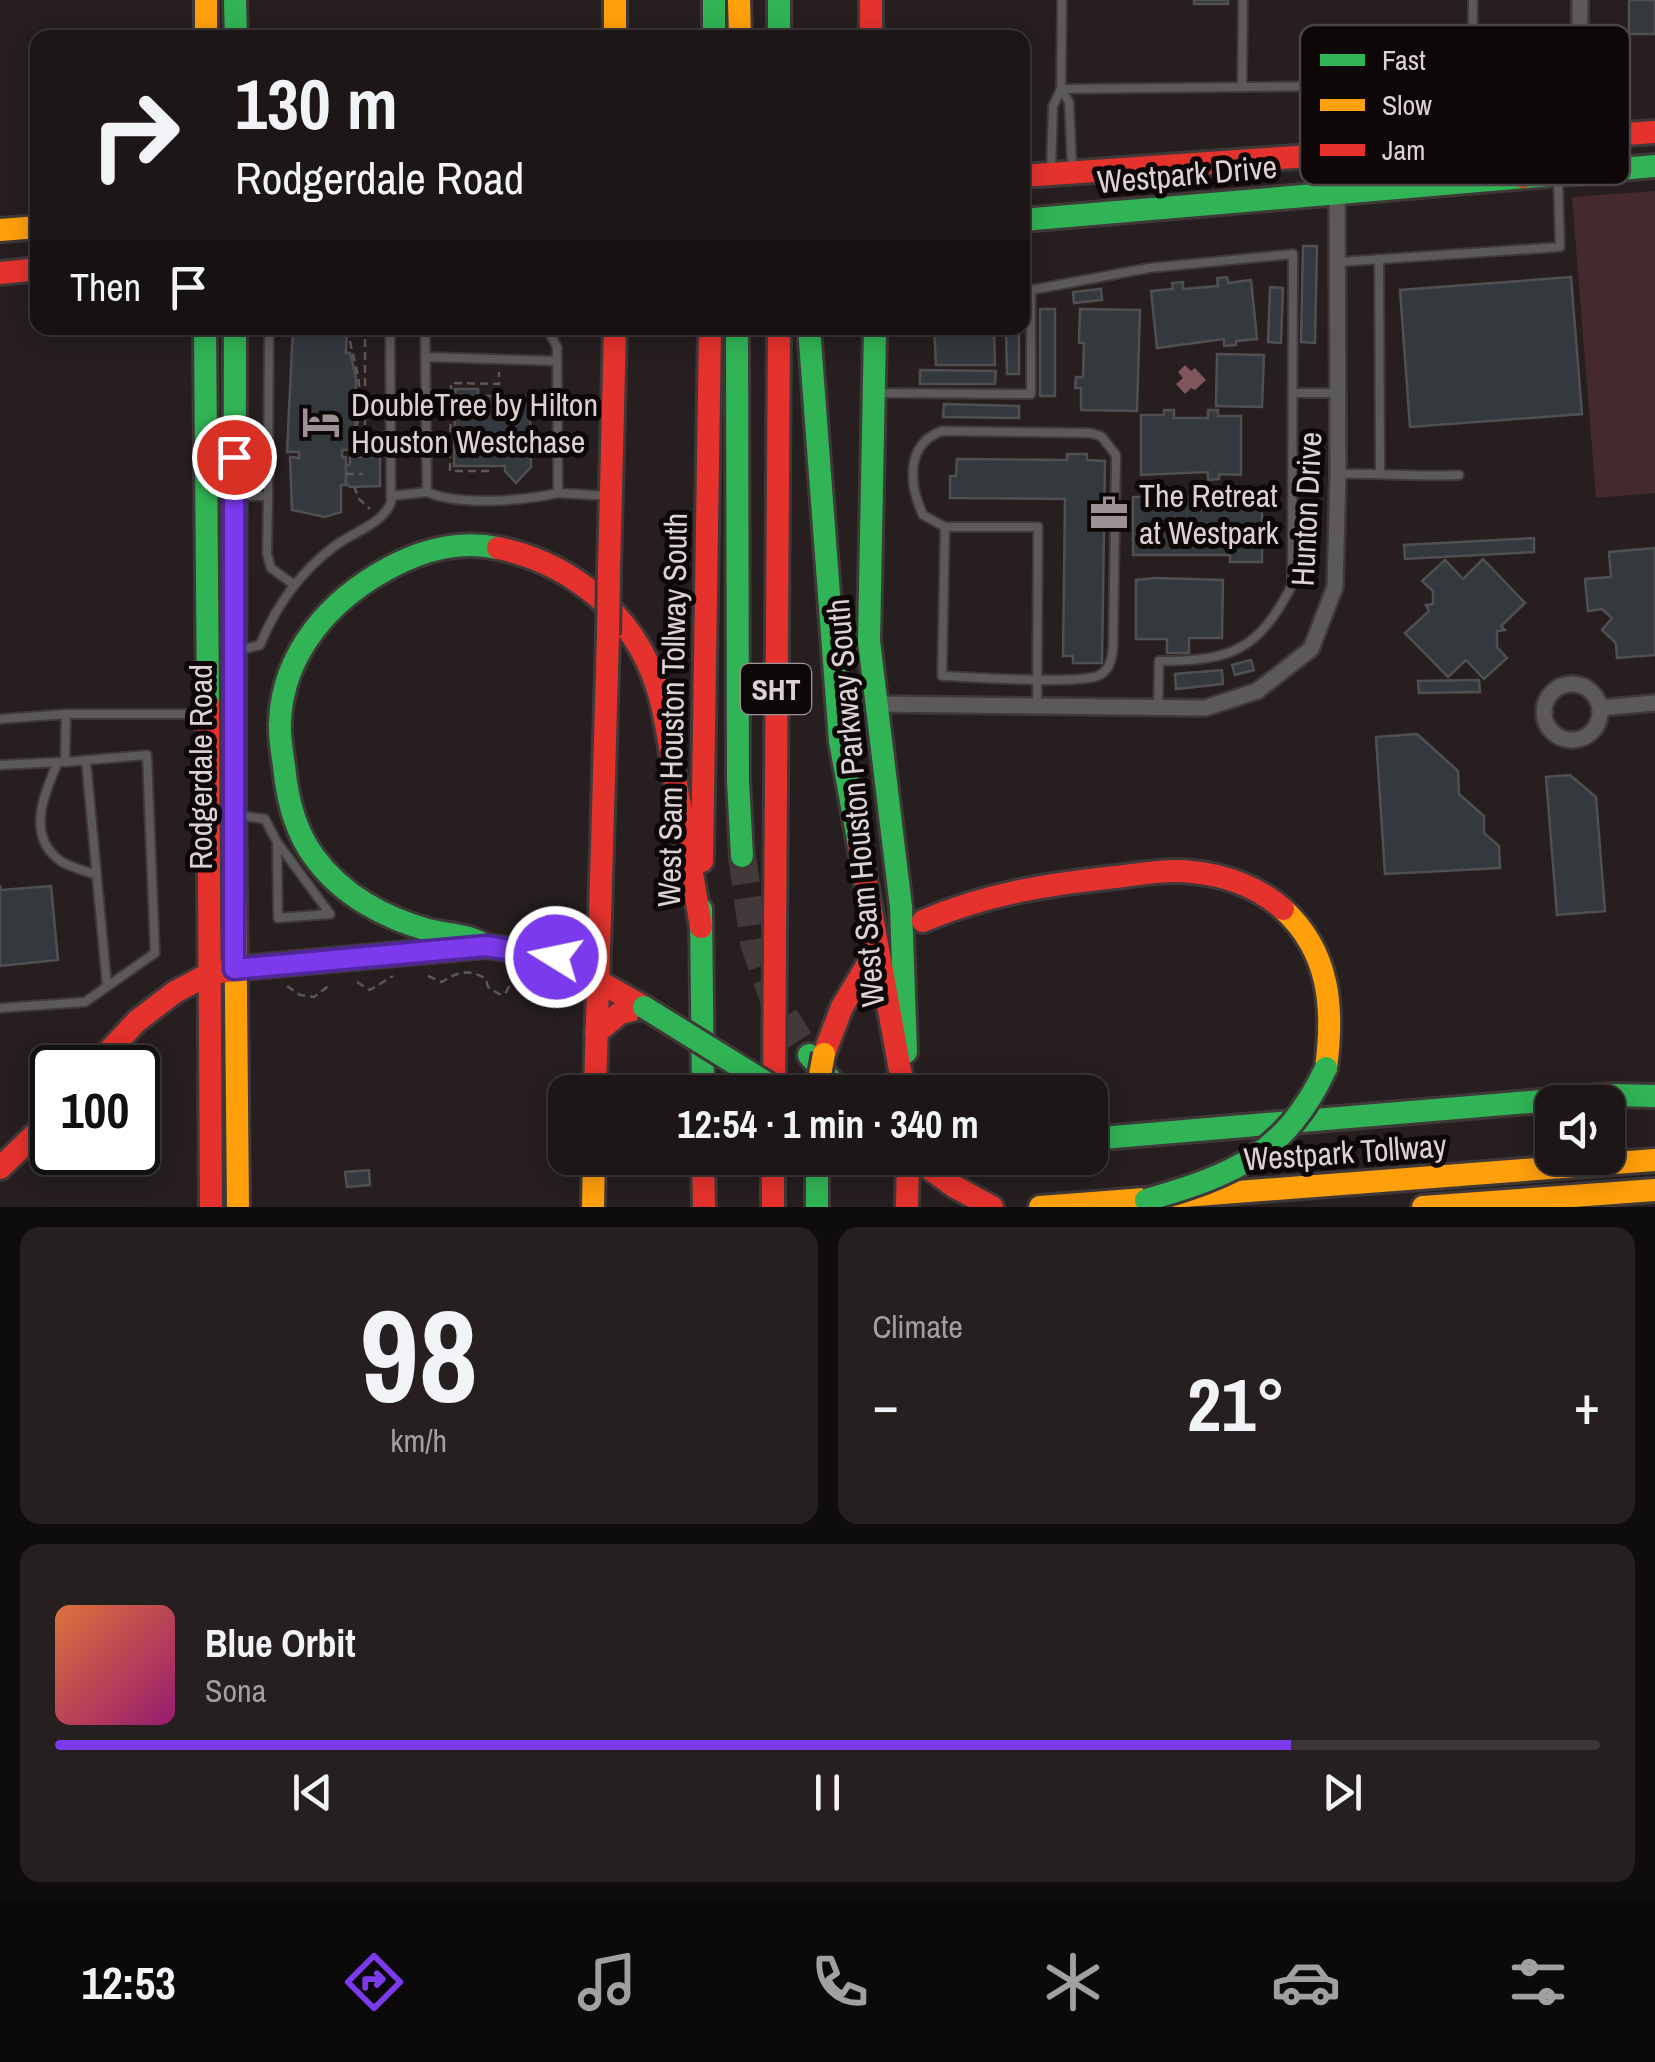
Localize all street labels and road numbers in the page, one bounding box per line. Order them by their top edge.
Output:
street label: Westpark Drive [1095,145,1279,203]
street label: Hunton Drive [1280,431,1332,587]
street label: West Sam Houston Tollway South [647,512,697,908]
street label: West Sam Houston Parkway South [816,597,894,1009]
street label: Rodgerdale Road [179,664,222,870]
road number: SHT [741,664,811,714]
street label: Westpark Tollway [1242,1123,1448,1181]

